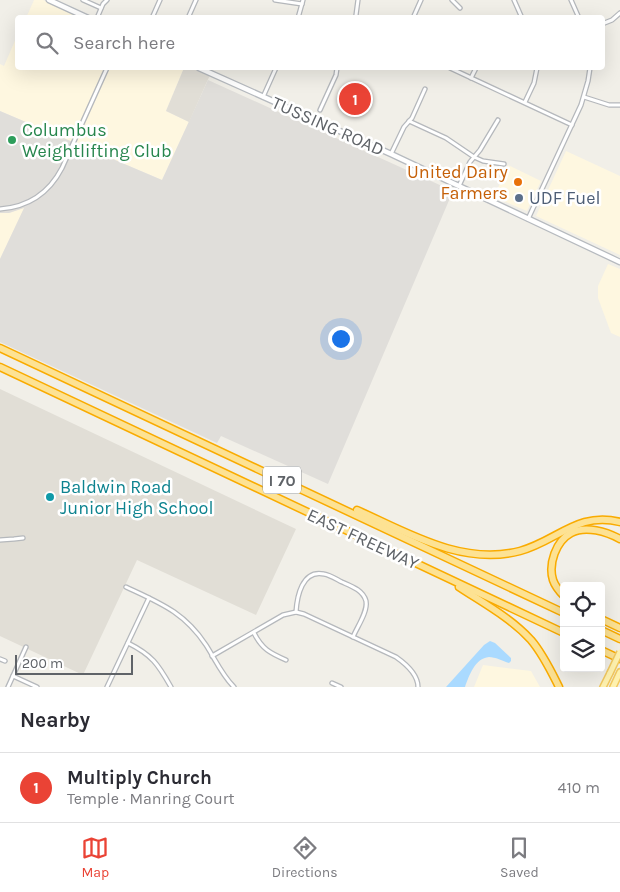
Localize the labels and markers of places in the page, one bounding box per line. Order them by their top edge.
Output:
pin: 1 [339,80,371,118]
place label: Columbus Weightlifting Club [22,119,172,162]
marker: Columbus Weightlifting Club [6,134,18,146]
place label: United Dairy Farmers [407,161,509,204]
marker: United Dairy Farmers [512,176,524,188]
place label: UDF Fuel [529,187,601,209]
marker: UDF Fuel [513,192,525,204]
place label: Baldwin Road Junior High School [60,476,213,519]
marker: Baldwin Road Junior High School [44,491,56,503]

